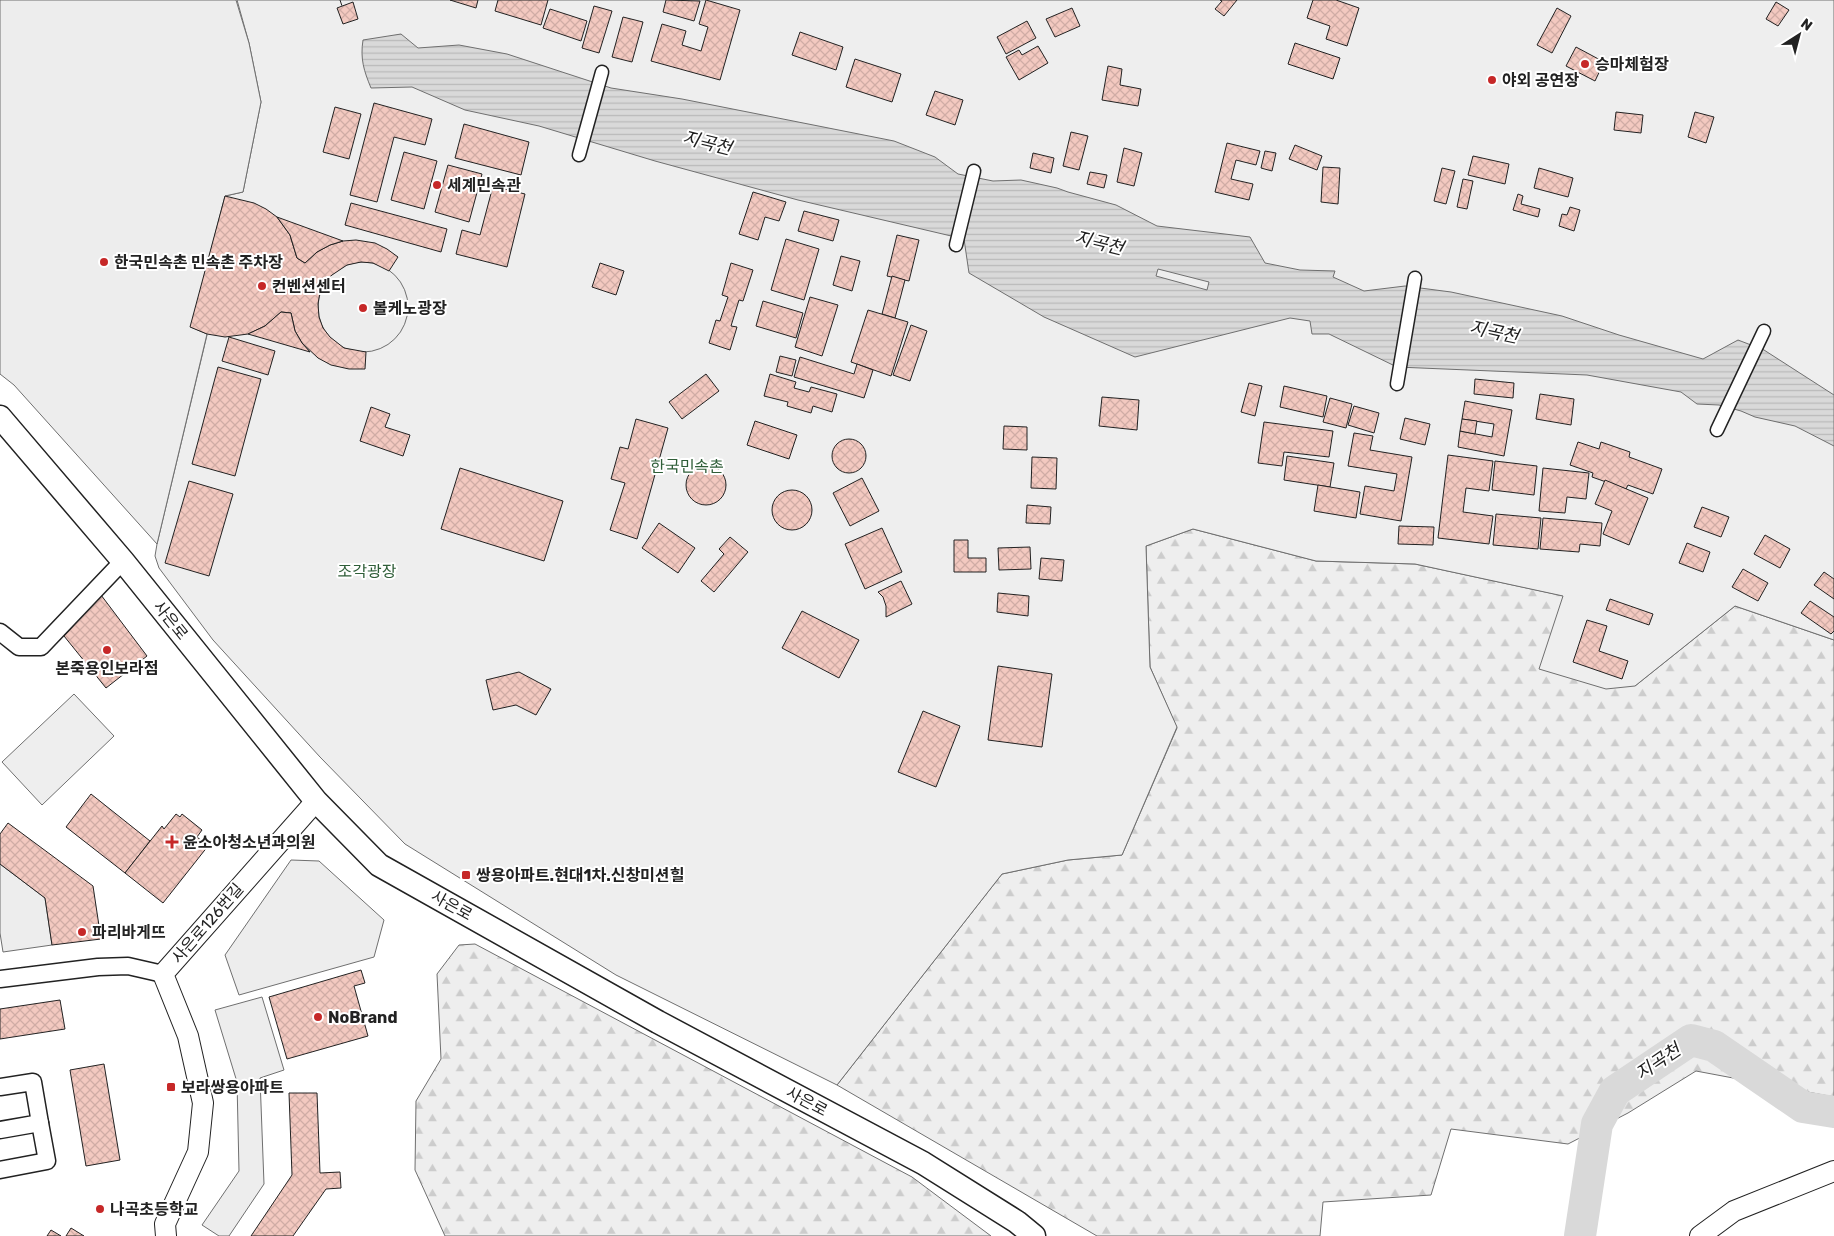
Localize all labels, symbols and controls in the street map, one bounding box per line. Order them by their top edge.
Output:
north arrow [1774,10,1824,60]
text: N [1797,15,1815,35]
place label: 승마체험장 [1595,55,1669,74]
marker: 승마체험장 [1579,58,1591,70]
place label: 야외 공연장 [1502,71,1579,90]
marker: 야외 공연장 [1486,74,1498,86]
water label: 지곡천 [680,126,736,160]
place label: 세계민속관 [447,176,521,195]
marker: 세계민속관 [431,179,443,191]
water label: 지곡천 [1072,226,1128,260]
place label: 한국민속촌 민속촌 주차장 [114,253,283,272]
marker: 한국민속촌 민속촌 주차장 [98,256,110,268]
place label: 컨벤션센터 [272,277,346,296]
marker: 컨벤션센터 [256,280,268,292]
place label: 볼케노광장 [373,299,447,318]
marker: 볼케노광장 [357,302,369,314]
water label: 지곡천 [1467,316,1523,348]
park label: 한국민속촌 [650,457,724,476]
park label: 조각광장 [338,562,397,581]
street label: 사은로 [149,597,192,644]
marker: 본죽용인보라점 [101,644,113,656]
place label: 본죽용인보라점 [55,659,159,678]
place label: 윤소아청소년과의원 [183,833,315,852]
marker: 윤소아청소년과의원 [165,835,179,849]
place label: 쌍용아파트.현대1차.신창미션힐 [476,866,684,885]
marker: 쌍용아파트.현대1차.신창미션힐 [460,869,472,881]
street label: 사은로126번길 [168,880,247,967]
street label: 사은로 [428,886,476,925]
place label: 파리바게뜨 [92,923,166,942]
marker: 파리바게뜨 [76,926,88,938]
place label: NoBrand [328,1008,398,1027]
marker: NoBrand [312,1011,324,1023]
water label: 지곡천 [1631,1038,1687,1085]
place label: 보라쌍용아파트 [181,1078,284,1097]
marker: 보라쌍용아파트 [165,1081,177,1093]
street label: 사은로 [783,1083,831,1120]
place label: 나곡초등학교 [110,1200,199,1219]
marker: 나곡초등학교 [94,1203,106,1215]

